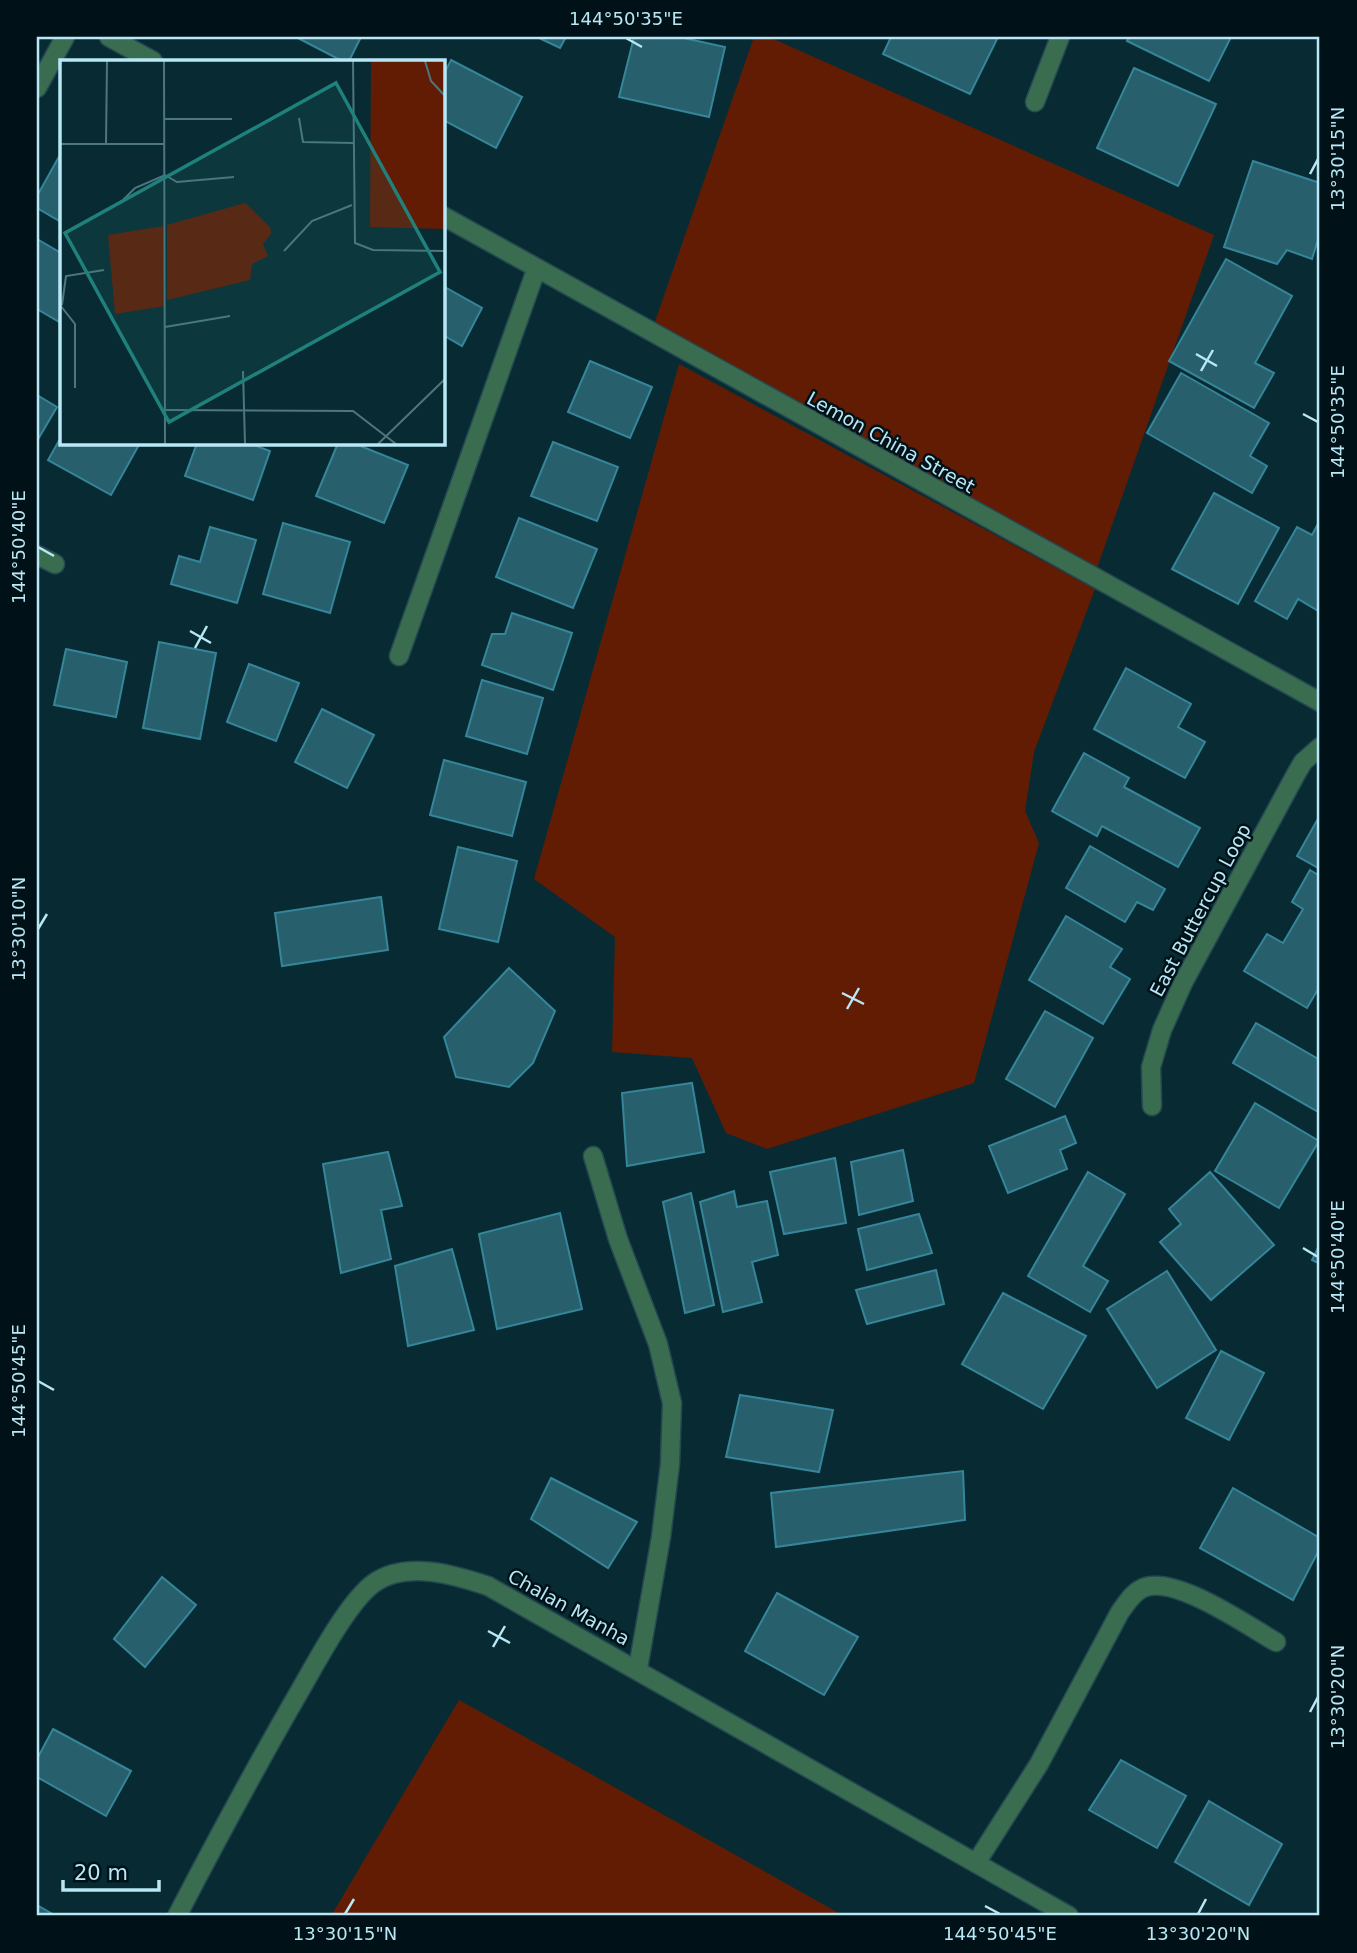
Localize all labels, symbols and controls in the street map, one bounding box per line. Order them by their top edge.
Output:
text: 144°50'35"E [569,8,683,29]
inset map [60,60,444,444]
text: 13°30'15"N [1327,107,1348,211]
text: 144°50'35"E [1327,365,1348,479]
street label: Lemon China Street [803,387,979,497]
text: 144°50'40"E [8,490,29,604]
street label: East Buttercup Loop [1145,820,1255,1000]
text: 13°30'10"N [8,877,29,981]
text: 144°50'40"E [1327,1200,1348,1314]
text: 144°50'45"E [8,1324,29,1438]
street label: Chalan Manha [504,1564,634,1650]
text: 13°30'20"N [1327,1645,1348,1749]
scale bar [63,1848,159,1892]
text: 20 m [74,1861,128,1885]
text: 13°30'15"N [293,1923,397,1944]
text: 144°50'45"E [943,1923,1057,1944]
text: 13°30'20"N [1146,1923,1250,1944]

